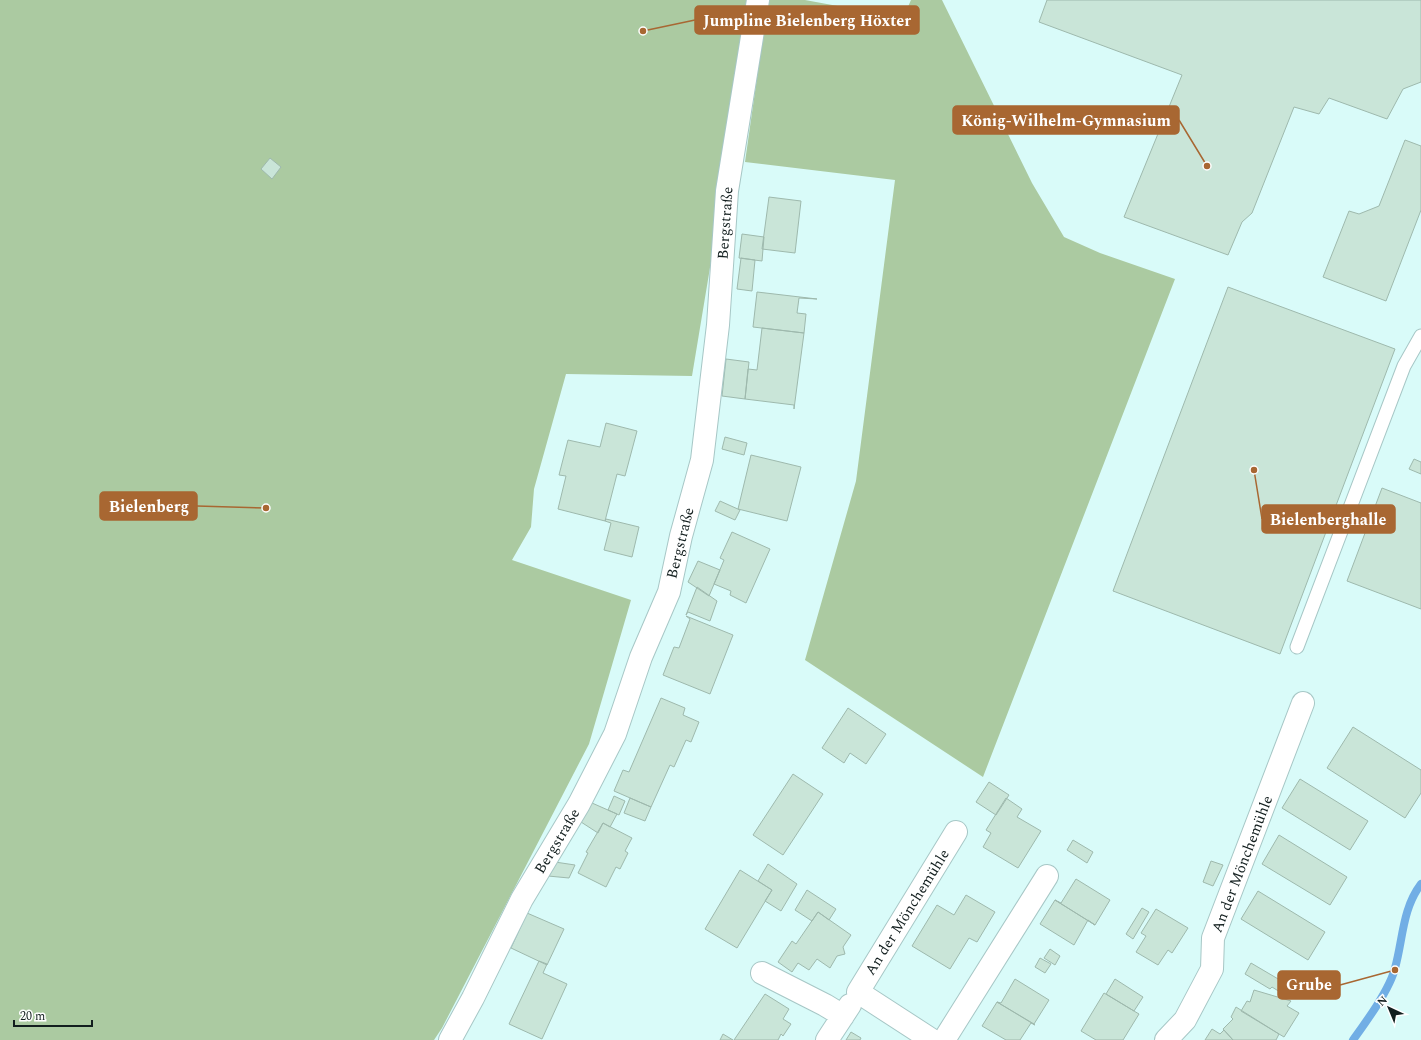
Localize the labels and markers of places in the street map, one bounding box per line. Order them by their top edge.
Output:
callout: Jumpline Bielenberg Höxter [695,6,919,34]
callout: König-Wilhelm-Gymnasium [953,106,1179,134]
callout: Bielenberg [100,492,197,520]
callout: Bielenberghalle [1262,505,1395,533]
callout: Grube [1278,971,1340,999]

